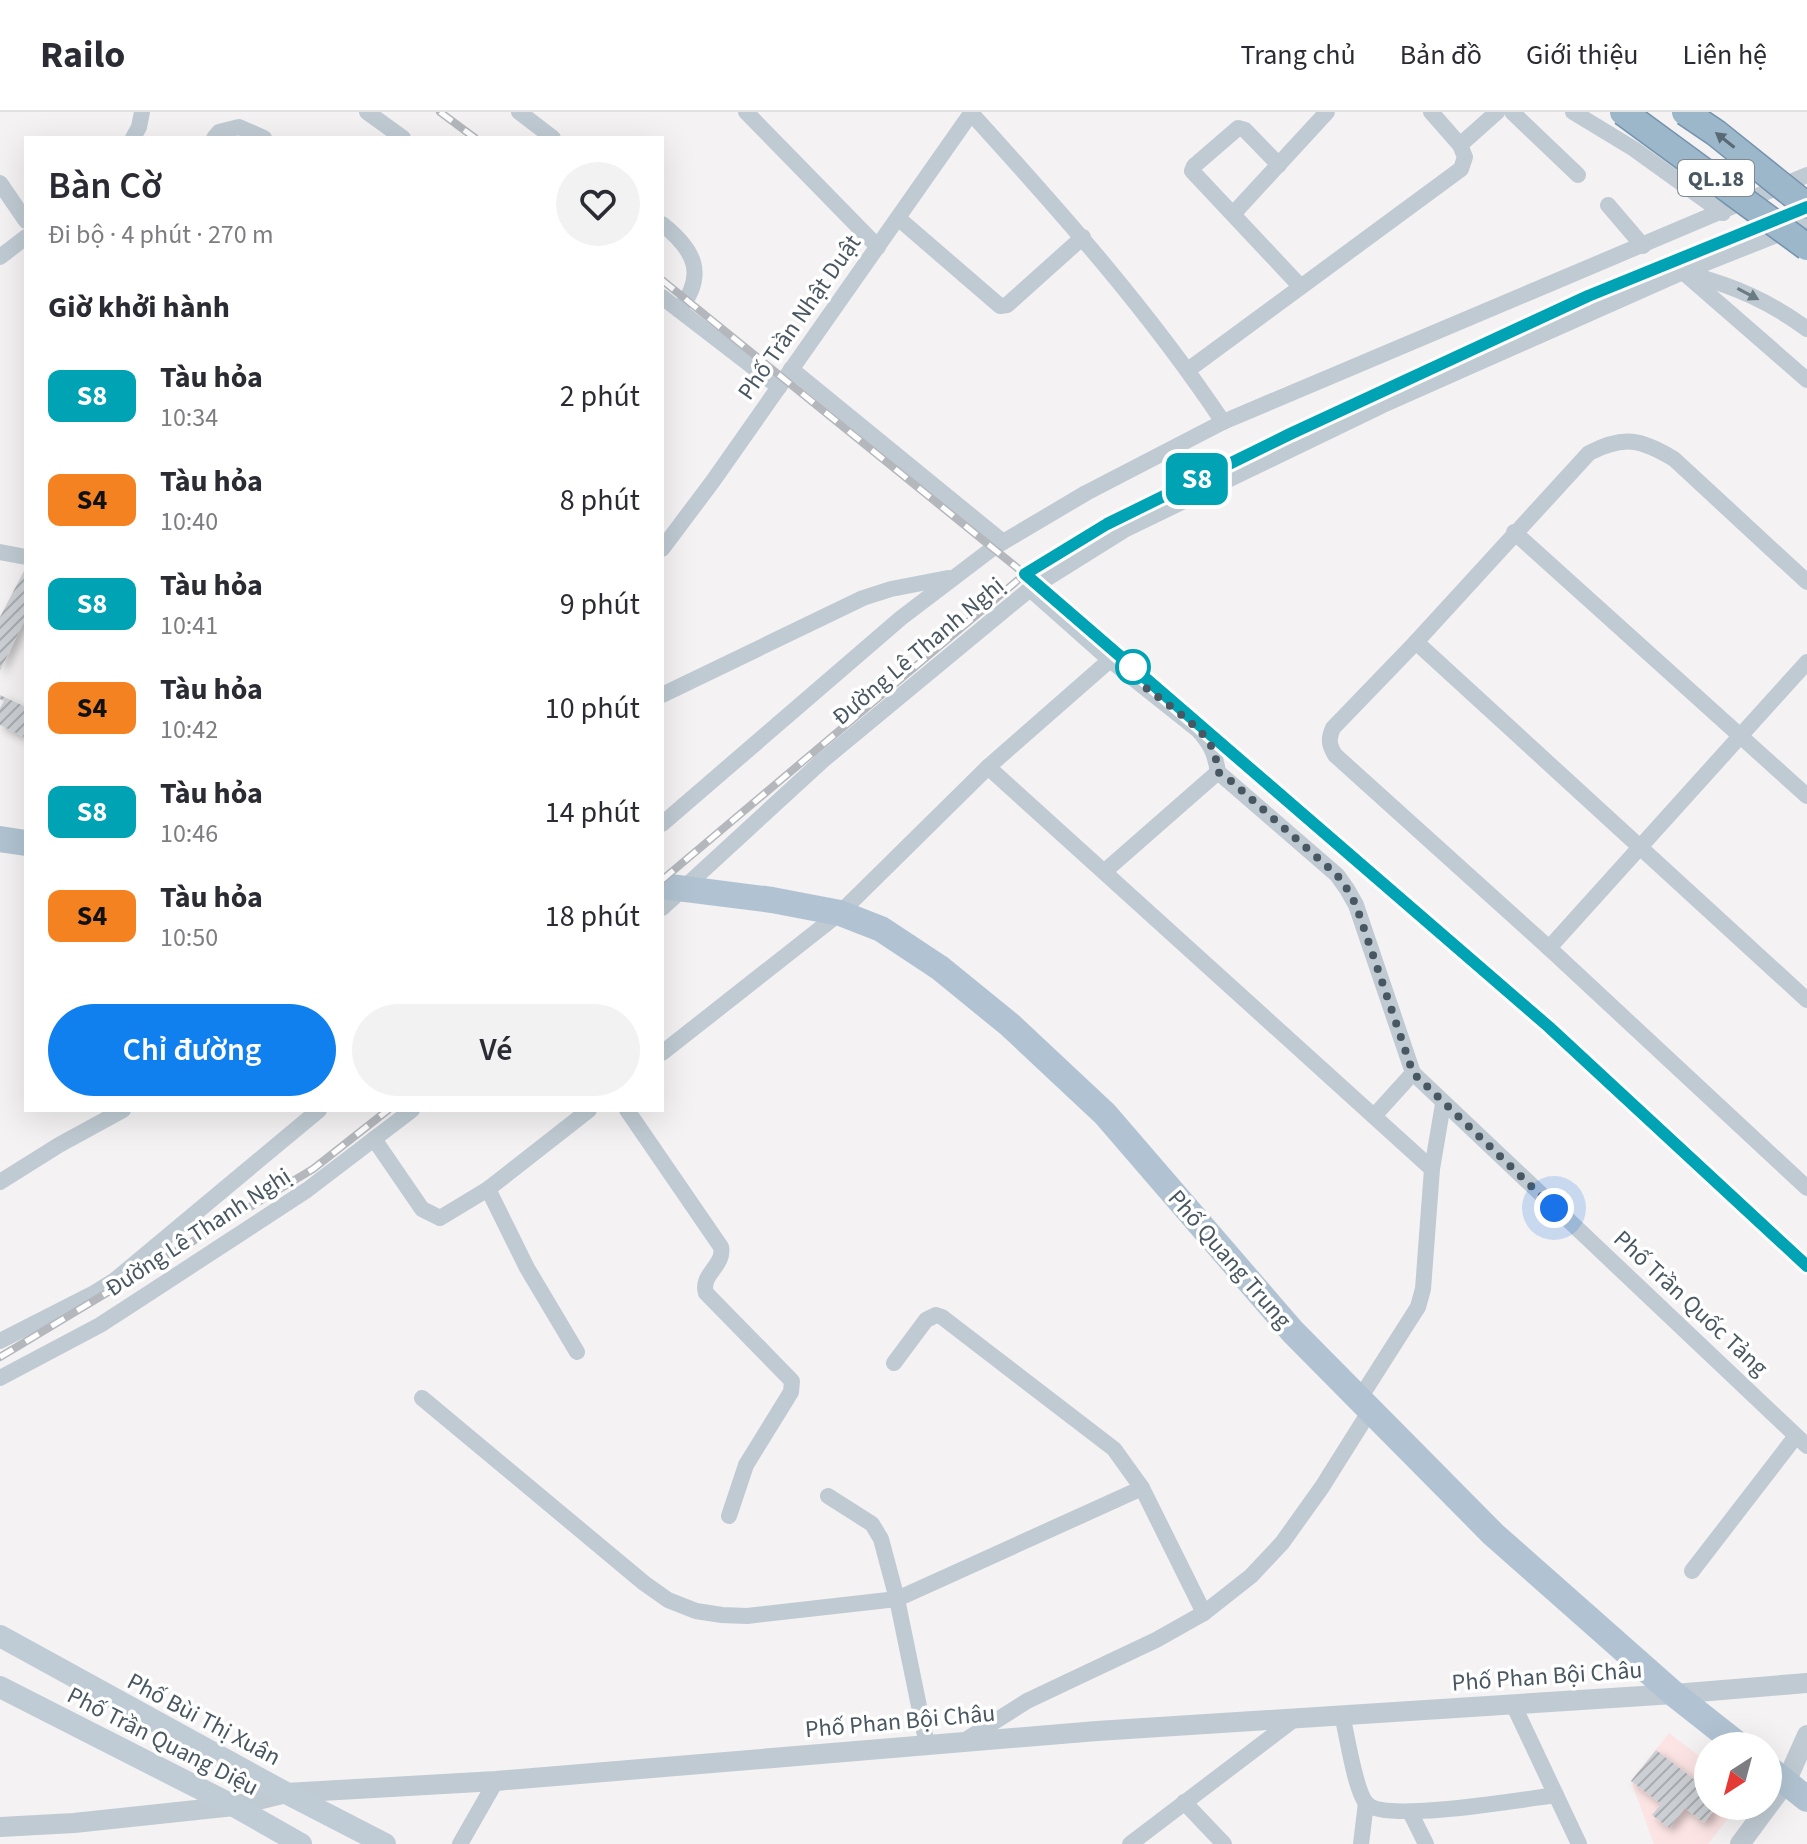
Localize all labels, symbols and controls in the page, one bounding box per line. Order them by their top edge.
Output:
text: Railo [40,28,125,82]
text: Trang chủ [1240,35,1356,75]
text: Bản đồ [1400,35,1482,75]
text: Giới thiệu [1526,35,1639,75]
text: Liên hệ [1683,35,1767,75]
one-way arrow [1715,133,1735,149]
text: Bàn Cờ [48,159,162,213]
road number: QL.18 [1678,160,1754,196]
button: heart [556,162,640,246]
text: Đi bộ · 4 phút · 270 m [48,216,273,253]
street label: Phố Trần Nhật Duật [729,227,870,407]
text: Giờ khởi hành [48,286,230,329]
one-way arrow [1737,288,1760,301]
text: Tàu hỏa [160,356,263,399]
text: 2 phút [560,375,640,418]
text: S8 [77,376,107,416]
text: 10:34 [160,399,218,436]
line badge: S8 [1161,453,1233,505]
text: S8 [1182,459,1212,499]
text: Tàu hỏa [160,460,263,503]
text: 8 phút [560,479,640,522]
text: S4 [77,480,107,520]
text: 10:40 [160,503,218,540]
text: Tàu hỏa [160,564,263,607]
street label: Đường Lê Thanh Nghị [825,569,1012,734]
text: 9 phút [560,583,640,626]
text: S8 [77,584,107,624]
text: 10:41 [160,607,218,644]
unlabelled marker [1116,650,1150,684]
text: Tàu hỏa [160,668,263,711]
text: 10 phút [545,687,640,730]
text: S4 [77,688,107,728]
text: 10:42 [160,711,218,748]
text: Tàu hỏa [160,772,263,815]
text: 14 phút [545,791,640,834]
text: S8 [77,792,107,832]
text: 10:46 [160,815,218,852]
text: Tàu hỏa [160,876,263,919]
text: 18 phút [545,895,640,938]
text: S4 [77,896,107,936]
text: 10:50 [160,919,218,956]
button: Chỉ đường [48,1004,336,1096]
button: Vé [352,1004,640,1096]
street label: Đường Lê Thanh Nghị [99,1159,298,1306]
street label: Phố Quang Trung [1159,1182,1300,1336]
your location [1534,1188,1574,1228]
street label: Phố Trần Quốc Tảng [1606,1222,1776,1384]
street label: Phố Phan Bội Châu [1451,1652,1643,1701]
street label: Phố Bùi Thị Xuân [121,1664,287,1775]
street label: Phố Trần Quang Diệu [61,1678,265,1805]
street label: Phố Phan Bội Châu [803,1696,997,1747]
north arrow [1694,1732,1782,1820]
map controls [1694,1732,1782,1820]

